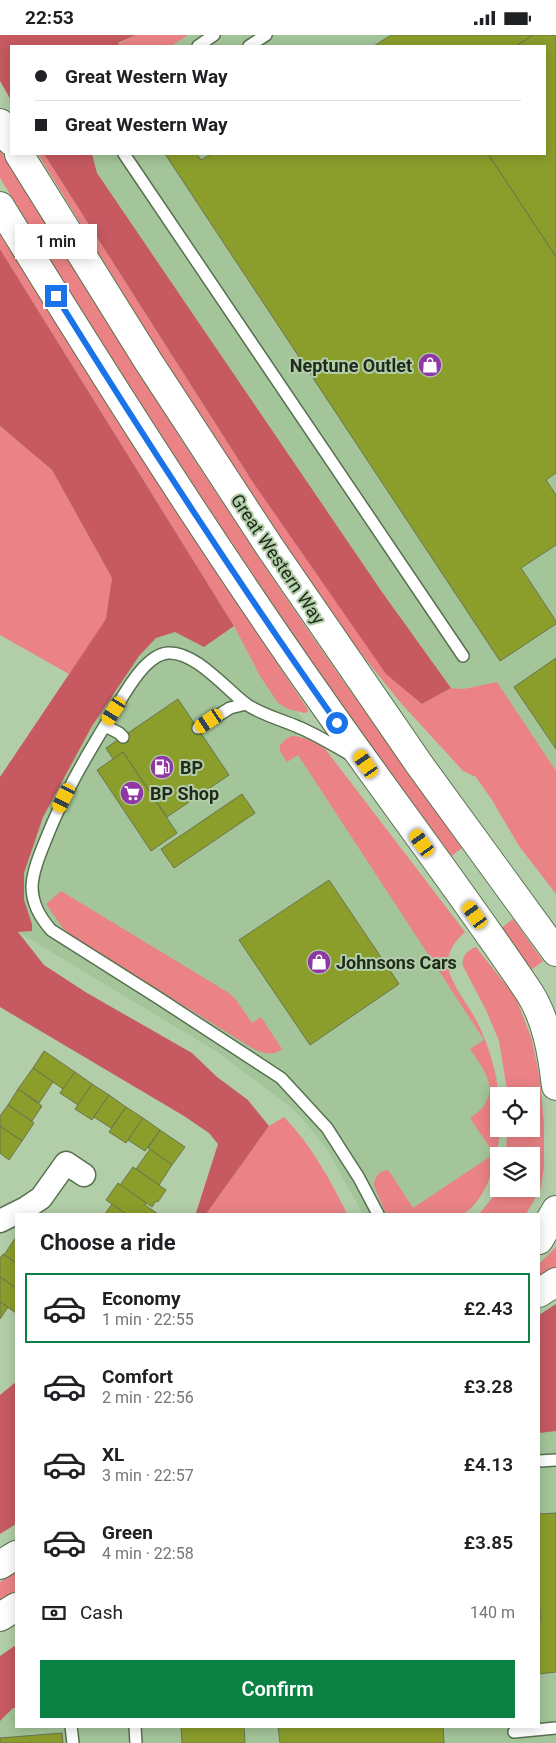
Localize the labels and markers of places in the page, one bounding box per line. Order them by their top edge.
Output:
shop icon: Neptune Outlet [417,352,443,378]
place label: Neptune Outlet [290,355,412,376]
fuel station icon: BP [149,754,175,780]
place label: BP [180,757,203,778]
supermarket icon: BP Shop [119,780,145,806]
place label: BP Shop [150,783,219,804]
shop icon: Johnsons Cars [306,949,332,975]
place label: Johnsons Cars [336,952,457,973]

